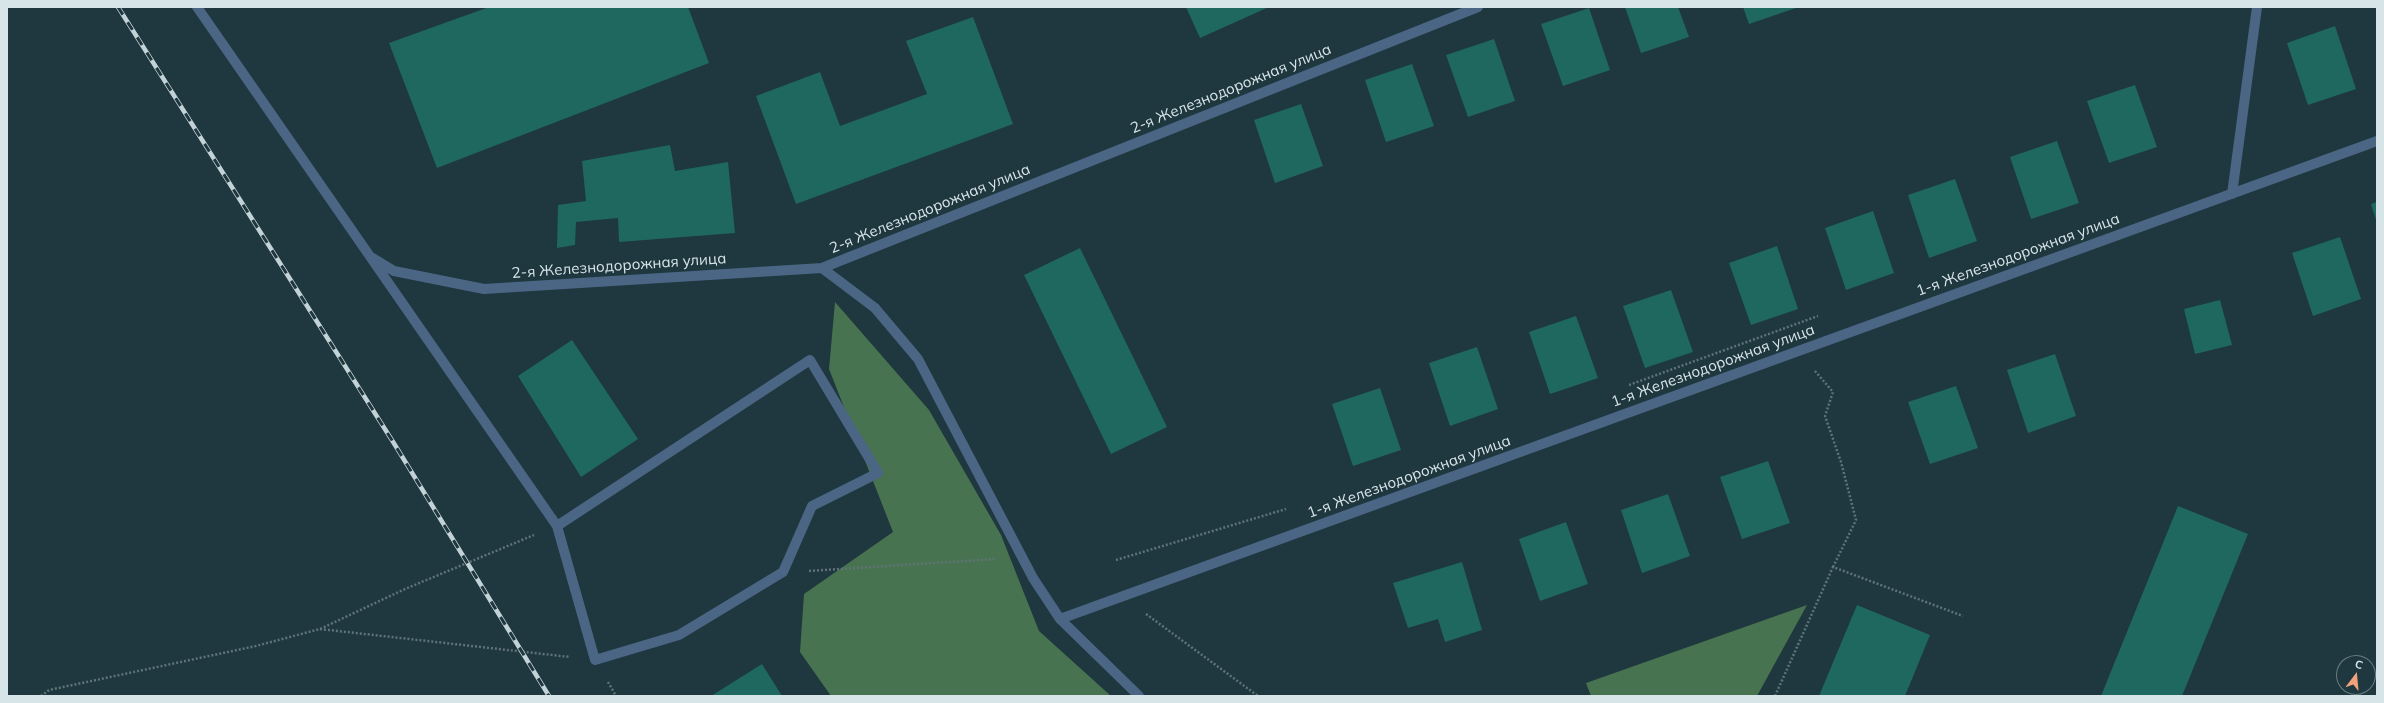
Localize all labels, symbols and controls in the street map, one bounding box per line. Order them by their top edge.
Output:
street label: 2-я Железнодорожная улица [1128,40,1334,138]
street label: 2-я Железнодорожная улица [827,160,1033,258]
street label: 1-я Железнодорожная улица [1914,210,2122,300]
street label: 2-я Железнодорожная улица [511,250,727,282]
street label: 1-я Железнодорожная улица [1609,321,1817,411]
street label: 1-я Железнодорожная улица [1305,432,1513,522]
north arrow [2336,655,2376,695]
text: С [2353,657,2365,672]

